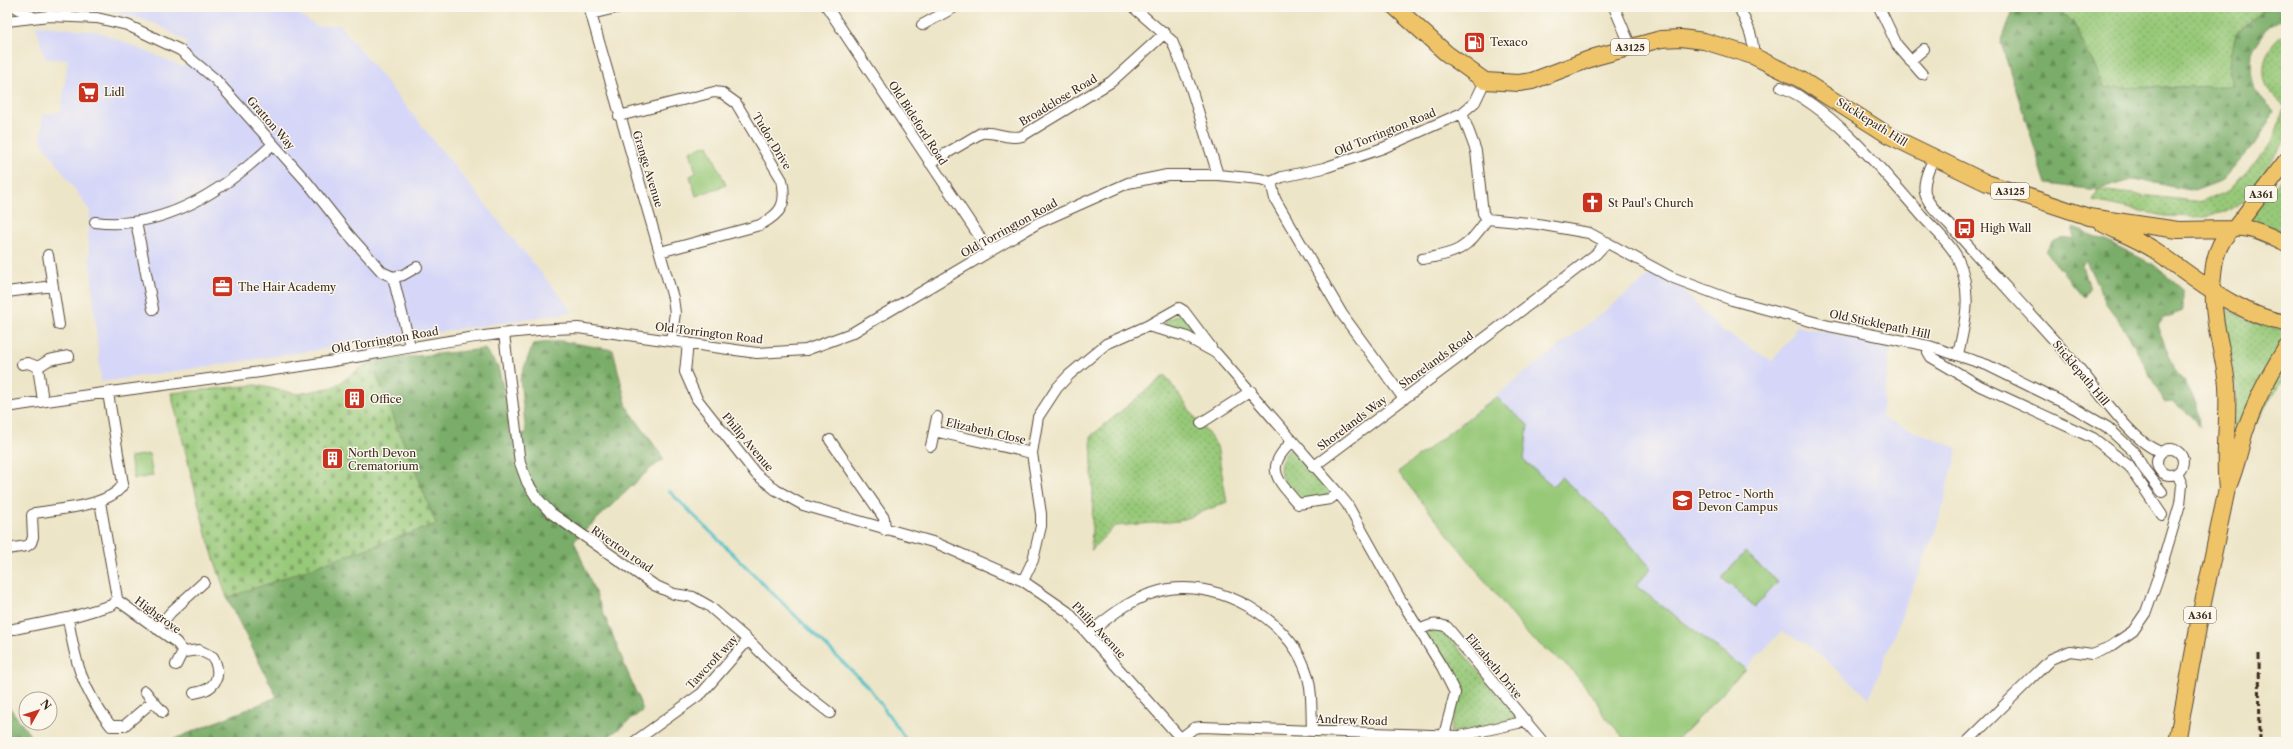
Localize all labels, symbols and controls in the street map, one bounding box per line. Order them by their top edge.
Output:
fuel station icon: Texaco [1462,29,1488,55]
place label: Texaco [1490,35,1528,49]
road number: A3125 [1611,39,1649,55]
street label: Broadclose Road [1017,71,1100,129]
street label: Old Bideford Road [886,78,951,168]
supermarket icon: Lidl [75,79,101,105]
place label: Lidl [104,85,125,99]
street label: Gratton Way [244,94,298,153]
street label: Sticklepath Hill [1834,95,1911,150]
street label: Old Torrington Road [1332,105,1438,159]
street label: Tudor Drive [750,110,794,172]
street label: Grange Avenue [630,129,666,209]
road number: A3125 [1991,183,2029,199]
road number: A361 [2245,186,2277,202]
church icon: St Paul's Church [1579,190,1605,216]
street label: Old Torrington Road [958,195,1060,260]
place label: St Paul's Church [1608,196,1694,210]
bus stop icon: High Wall [1951,215,1977,241]
place label: High Wall [1980,221,2032,235]
office icon: The Hair Academy [210,274,236,300]
place label: The Hair Academy [238,280,337,294]
street label: Old Sticklepath Hill [1828,306,1933,342]
street label: Old Torrington Road [654,319,764,347]
street label: Old Torrington Road [330,324,440,356]
street label: Shorelands Road [1396,328,1476,392]
street label: Sticklepath Hill [2050,337,2113,409]
building icon: Office [341,386,367,412]
place label: Office [370,392,402,406]
street label: Shorelands Way [1314,392,1390,454]
street label: Philip Avenue [719,410,777,474]
street label: Elizabeth Close [945,415,1027,447]
building icon: North Devon Crematorium [319,446,345,472]
place label: North Devon Crematorium [348,446,420,473]
school or university icon: Petroc - North Devon Campus [1669,487,1695,513]
place label: Petroc - North Devon Campus [1698,487,1778,514]
street label: Riverton road [589,523,656,576]
street label: Highgrove [132,593,184,637]
street label: Philip Avenue [1069,599,1129,661]
road number: A361 [2184,607,2216,623]
street label: Tawcroft way [683,631,741,692]
street label: Elizabeth Drive [1463,631,1525,701]
north arrow [18,691,58,731]
text: N [37,697,54,713]
street label: Andrew Road [1315,712,1388,728]

